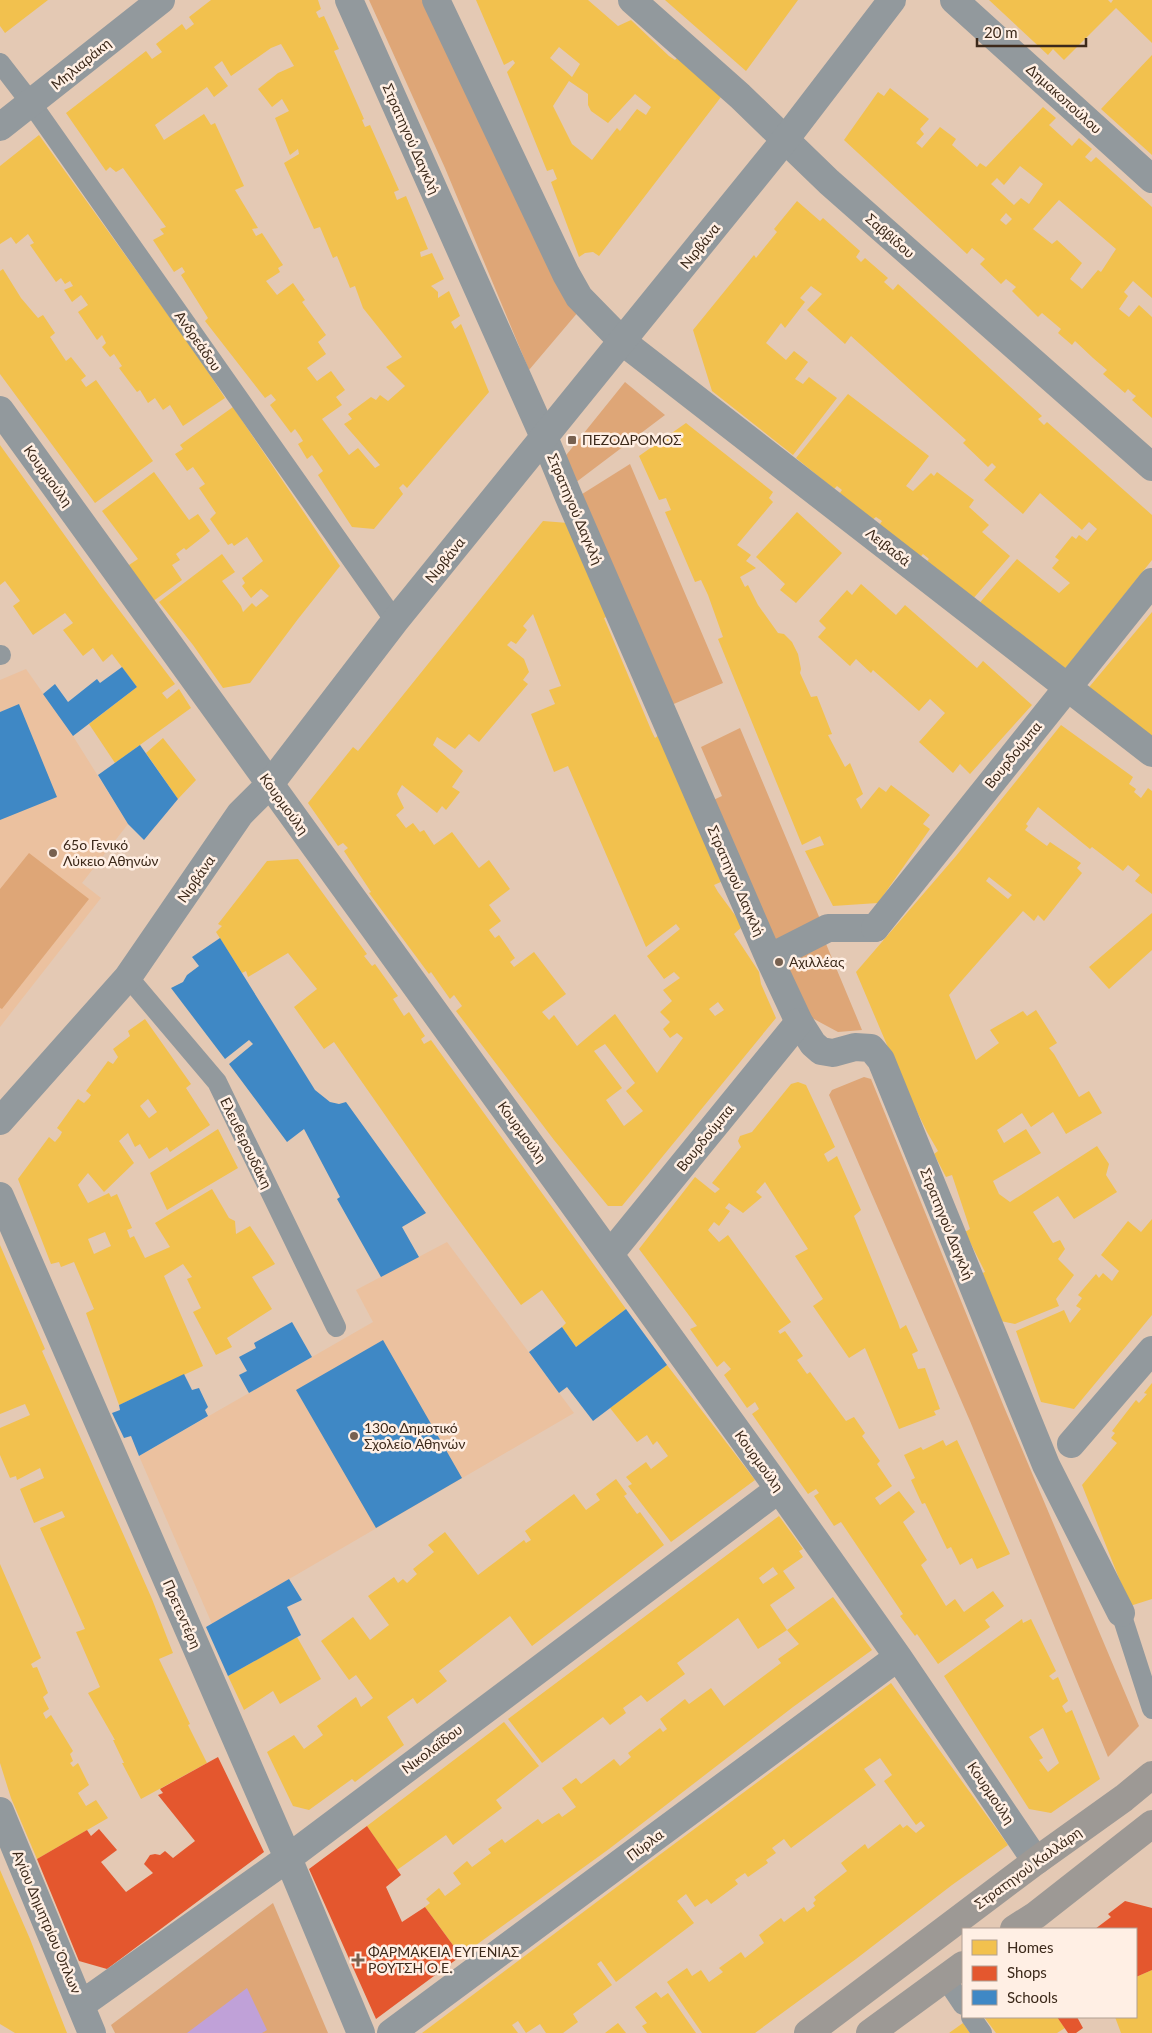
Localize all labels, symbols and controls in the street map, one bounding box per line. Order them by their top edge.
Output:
scale bar [977,15,1086,47]
text: 20 m [984,23,1018,41]
street label: Μηλιαράκη [47,34,114,93]
street label: Δημακοπούλου [1023,60,1105,137]
street label: Στρατηγού Δαγκλή [379,81,443,197]
street label: Σαββίδου [862,210,918,261]
street label: Νιρβάνα [676,219,724,272]
street label: Ανδρεάδου [172,307,225,374]
place label: ΠΕΖΟΔΡΟΜΟΣ [582,431,682,448]
marker: ΠΕΖΟΔΡΟΜΟΣ [566,434,578,446]
street label: Κουρμούλη [21,442,76,510]
street label: Στρατηγού Δαγκλή [544,451,607,567]
street label: Λειβαδά [863,524,914,570]
street label: Νιρβάνα [421,533,469,586]
street label: Βουρδούμπα [981,717,1045,792]
street label: Κουρμούλη [257,770,312,838]
street label: Στρατηγού Δαγκλή [704,823,768,939]
place label: 65ο Γενικό Λύκειο Αθηνών [63,836,158,869]
marker: 65ο Γενικό Λύκειο Αθηνών [47,847,59,859]
street label: Νιρβάνα [173,851,218,906]
place label: Αχιλλέας [789,953,845,970]
marker: Αχιλλέας [773,956,785,968]
street label: Ελευθερουδάκη [217,1094,276,1191]
street label: Κουρμούλη [495,1098,550,1166]
street label: Βουρδούμπα [673,1100,737,1175]
street label: Στρατηγού Δαγκλή [917,1165,978,1282]
place label: 130ο Δημοτικό Σχολείο Αθηνών [364,1419,465,1452]
street label: Κουρμούλη [732,1427,787,1495]
marker: 130ο Δημοτικό Σχολείο Αθηνών [348,1430,360,1442]
street label: Πρετεντέρη [160,1577,205,1651]
street label: Νικολαΐδου [398,1720,465,1777]
street label: Κουρμούλη [964,1758,1018,1827]
street label: Στρατηγού Καλλάρη [971,1823,1084,1912]
street label: Πύρλα [623,1825,667,1864]
street label: Αγίου Δημητρίου Όπλων [10,1848,85,1996]
legend [962,1928,1137,2018]
text: Homes [1007,1938,1053,1956]
place label: ΦΑΡΜΑΚΕΊΑ ΕΥΓΕΝΊΑΣ ΡΟΎΤΣΗ Ο.Ε. [368,1943,519,1976]
marker: ΦΑΡΜΑΚΕΊΑ ΕΥΓΕΝΊΑΣ ΡΟΎΤΣΗ Ο.Ε. [352,1954,364,1966]
text: Shops [1007,1963,1047,1981]
text: Schools [1007,1988,1058,2006]

